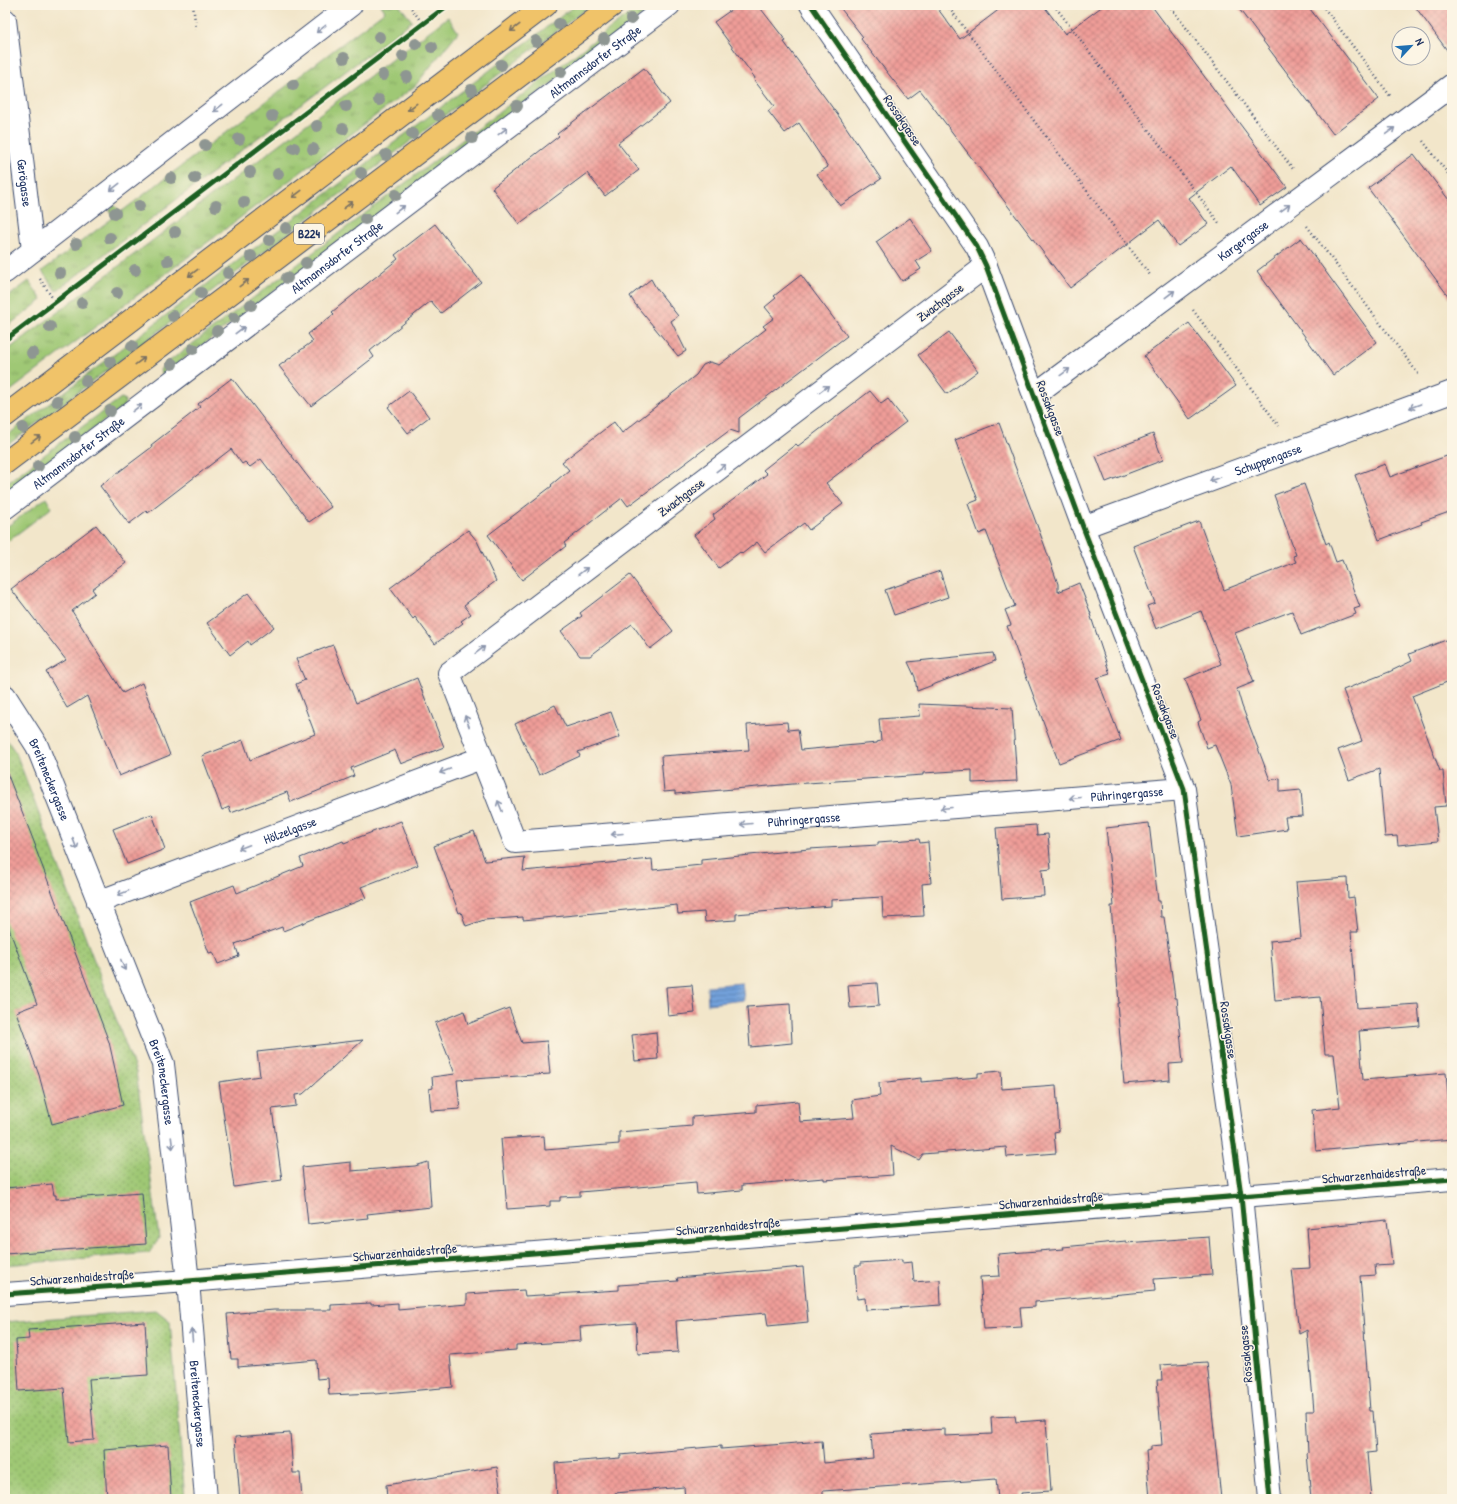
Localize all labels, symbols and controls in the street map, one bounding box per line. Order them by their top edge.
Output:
street label: Altmannsdorfer Straße [545,20,645,102]
one-way arrow [510,24,521,33]
one-way arrow [315,25,326,33]
north arrow [1391,26,1431,66]
text: N [1412,36,1428,47]
street label: Rossakgasse [879,91,927,149]
one-way arrow [406,103,417,111]
one-way arrow [212,104,223,112]
one-way arrow [498,126,509,135]
one-way arrow [1384,127,1395,135]
street label: Gerögasse [13,158,37,208]
one-way arrow [109,183,120,192]
one-way arrow [291,190,302,198]
one-way arrow [342,200,353,209]
one-way arrow [1280,204,1291,213]
one-way arrow [394,205,405,213]
street label: Kargergasse [1214,215,1272,265]
street label: Altmannsdorfer Straße [287,216,386,297]
road number: B224 [294,224,324,244]
one-way arrow [188,269,199,277]
street label: Zwachgasse [913,278,967,326]
one-way arrow [238,279,249,287]
one-way arrow [1164,290,1175,298]
one-way arrow [235,326,246,334]
one-way arrow [134,357,145,365]
one-way arrow [1059,367,1070,376]
street label: Rossakgasse [1032,378,1070,438]
one-way arrow [819,385,830,393]
one-way arrow [1410,402,1422,410]
one-way arrow [131,404,142,413]
street label: Altmannsdorfer Straße [29,412,128,493]
one-way arrow [31,435,42,443]
street label: Schuppengasse [1232,439,1304,480]
one-way arrow [715,463,726,472]
street label: Zwachgasse [654,473,708,521]
one-way arrow [1209,476,1221,484]
one-way arrow [578,567,589,576]
one-way arrow [474,646,485,654]
street label: Rossakgasse [1147,681,1185,741]
one-way arrow [463,716,471,728]
street label: Breiteneckergasse [25,734,75,823]
one-way arrow [439,768,451,776]
street label: Pühringergasse [1090,782,1164,805]
one-way arrow [1069,794,1082,801]
one-way arrow [496,801,504,813]
one-way arrow [940,804,953,812]
street label: Pühringergasse [767,807,841,831]
street label: Hölzelgasse [261,812,319,848]
one-way arrow [740,820,753,827]
one-way arrow [611,831,624,838]
one-way arrow [72,837,80,849]
one-way arrow [239,843,251,851]
one-way arrow [117,889,129,897]
one-way arrow [120,958,127,970]
street label: Rossakgasse [1216,1000,1242,1060]
street label: Breiteneckergasse [145,1036,179,1126]
one-way arrow [168,1136,176,1149]
street label: Schwarzenhaidestraße [1321,1160,1427,1188]
street label: Schwarzenhaidestraße [998,1186,1104,1214]
street label: Schwarzenhaidestraße [675,1212,781,1240]
street label: Schwarzenhaidestraße [352,1238,458,1266]
street label: Schwarzenhaidestraße [29,1264,135,1290]
street label: Rossakgasse [1234,1324,1256,1384]
one-way arrow [189,1329,196,1342]
street label: Breiteneckergasse [186,1360,211,1448]

